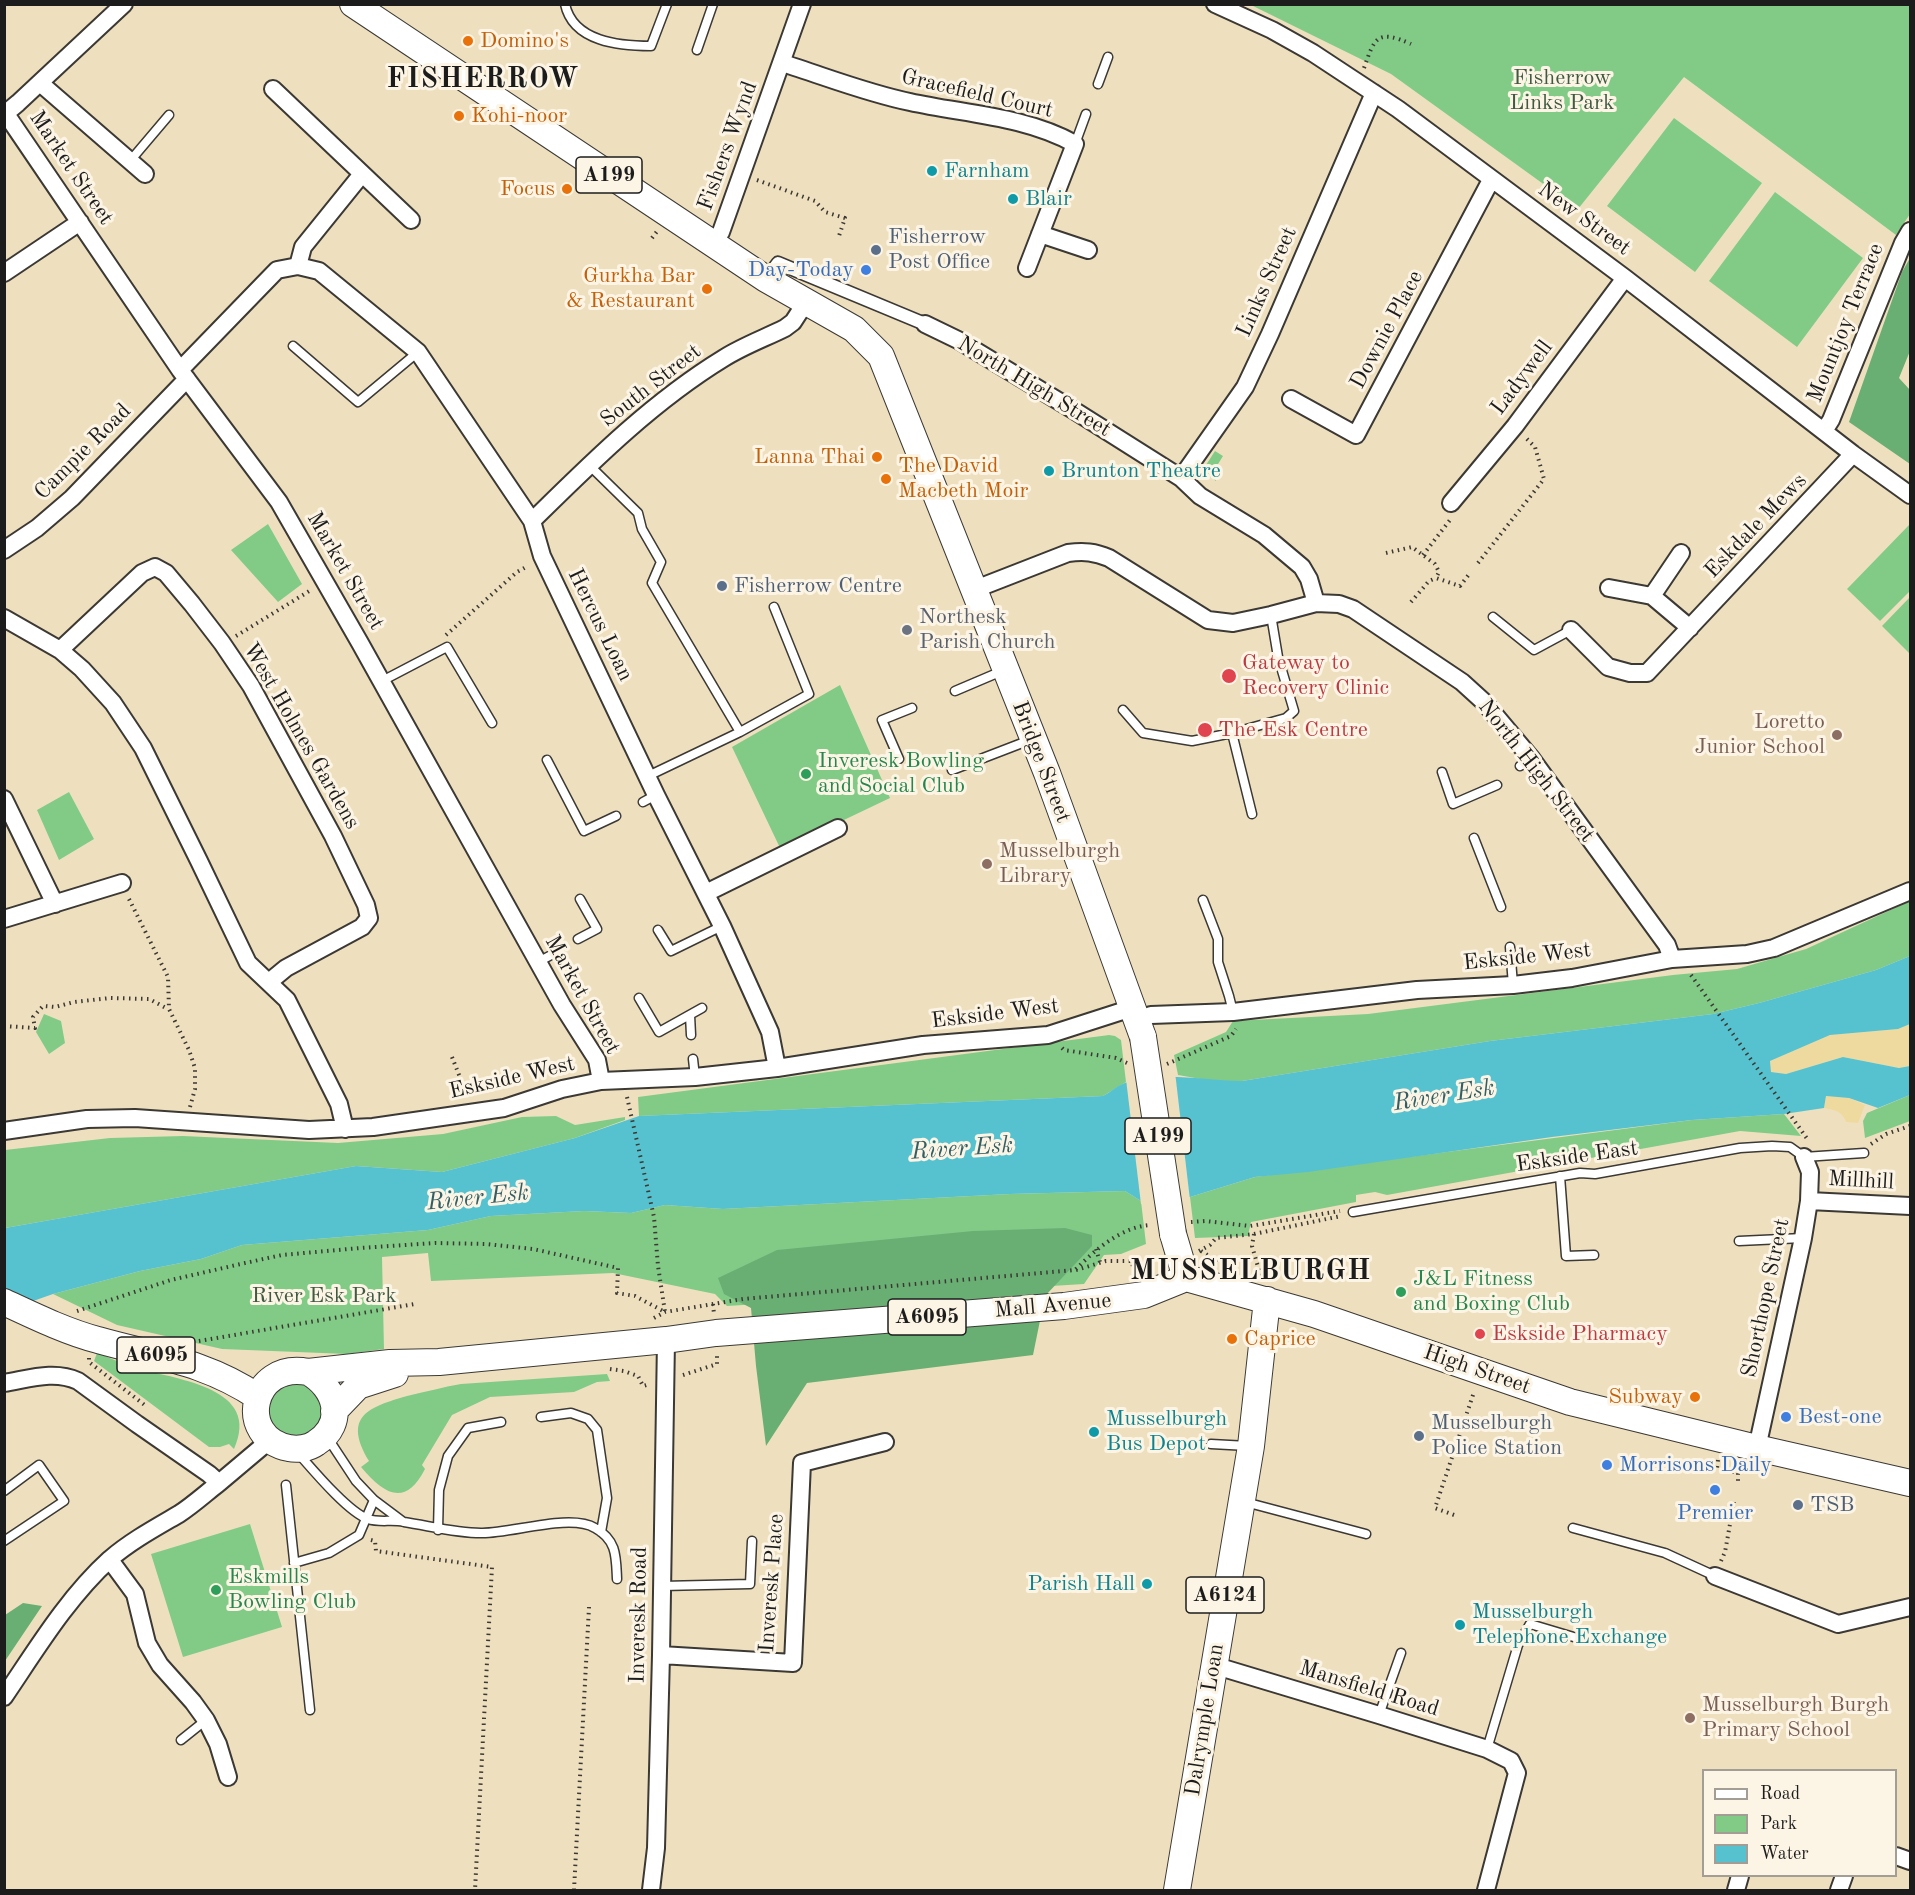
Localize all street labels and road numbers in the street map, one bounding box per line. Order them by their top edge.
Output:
street label: Gracefield Court [899,64,1055,124]
street label: Fishers Wynd [692,78,764,214]
street label: Market Street [23,106,119,230]
road number: A199 [576,157,642,193]
street label: New Street [1532,176,1636,262]
street label: Links Street [1231,223,1303,341]
street label: Mountjoy Terrace [1802,240,1890,406]
street label: Downie Place [1345,266,1429,394]
street label: North High Street [953,331,1115,443]
street label: Ladywell [1485,335,1559,421]
street label: South Street [595,339,707,433]
street label: Campie Road [29,398,137,506]
street label: Eskdale Mews [1699,468,1813,584]
street label: Market Street [301,507,389,635]
street label: Hercus Loan [561,564,639,686]
street label: West Holmes Gardens [237,638,365,834]
street label: North High Street [1472,694,1600,848]
street label: Bridge Street [1006,697,1076,827]
street label: Market Street [538,931,626,1059]
street label: Eskside West [1462,937,1592,977]
street label: Eskside West [930,993,1060,1035]
street label: Eskside West [447,1051,577,1105]
road number: A199 [1125,1118,1191,1154]
street label: Eskside East [1514,1135,1640,1179]
street label: Millhill [1827,1166,1895,1196]
street label: Shorthope Street [1736,1216,1796,1380]
street label: Mall Avenue [993,1288,1113,1324]
road number: A6095 [888,1299,966,1335]
road number: A6095 [117,1337,195,1373]
street label: High Street [1420,1339,1534,1401]
street label: Inveresk Place [754,1513,790,1653]
street label: Inveresk Road [625,1546,653,1684]
road number: A6124 [1186,1577,1264,1613]
street label: Dalrymple Loan [1180,1642,1230,1798]
street label: Mansfield Road [1296,1655,1442,1723]

